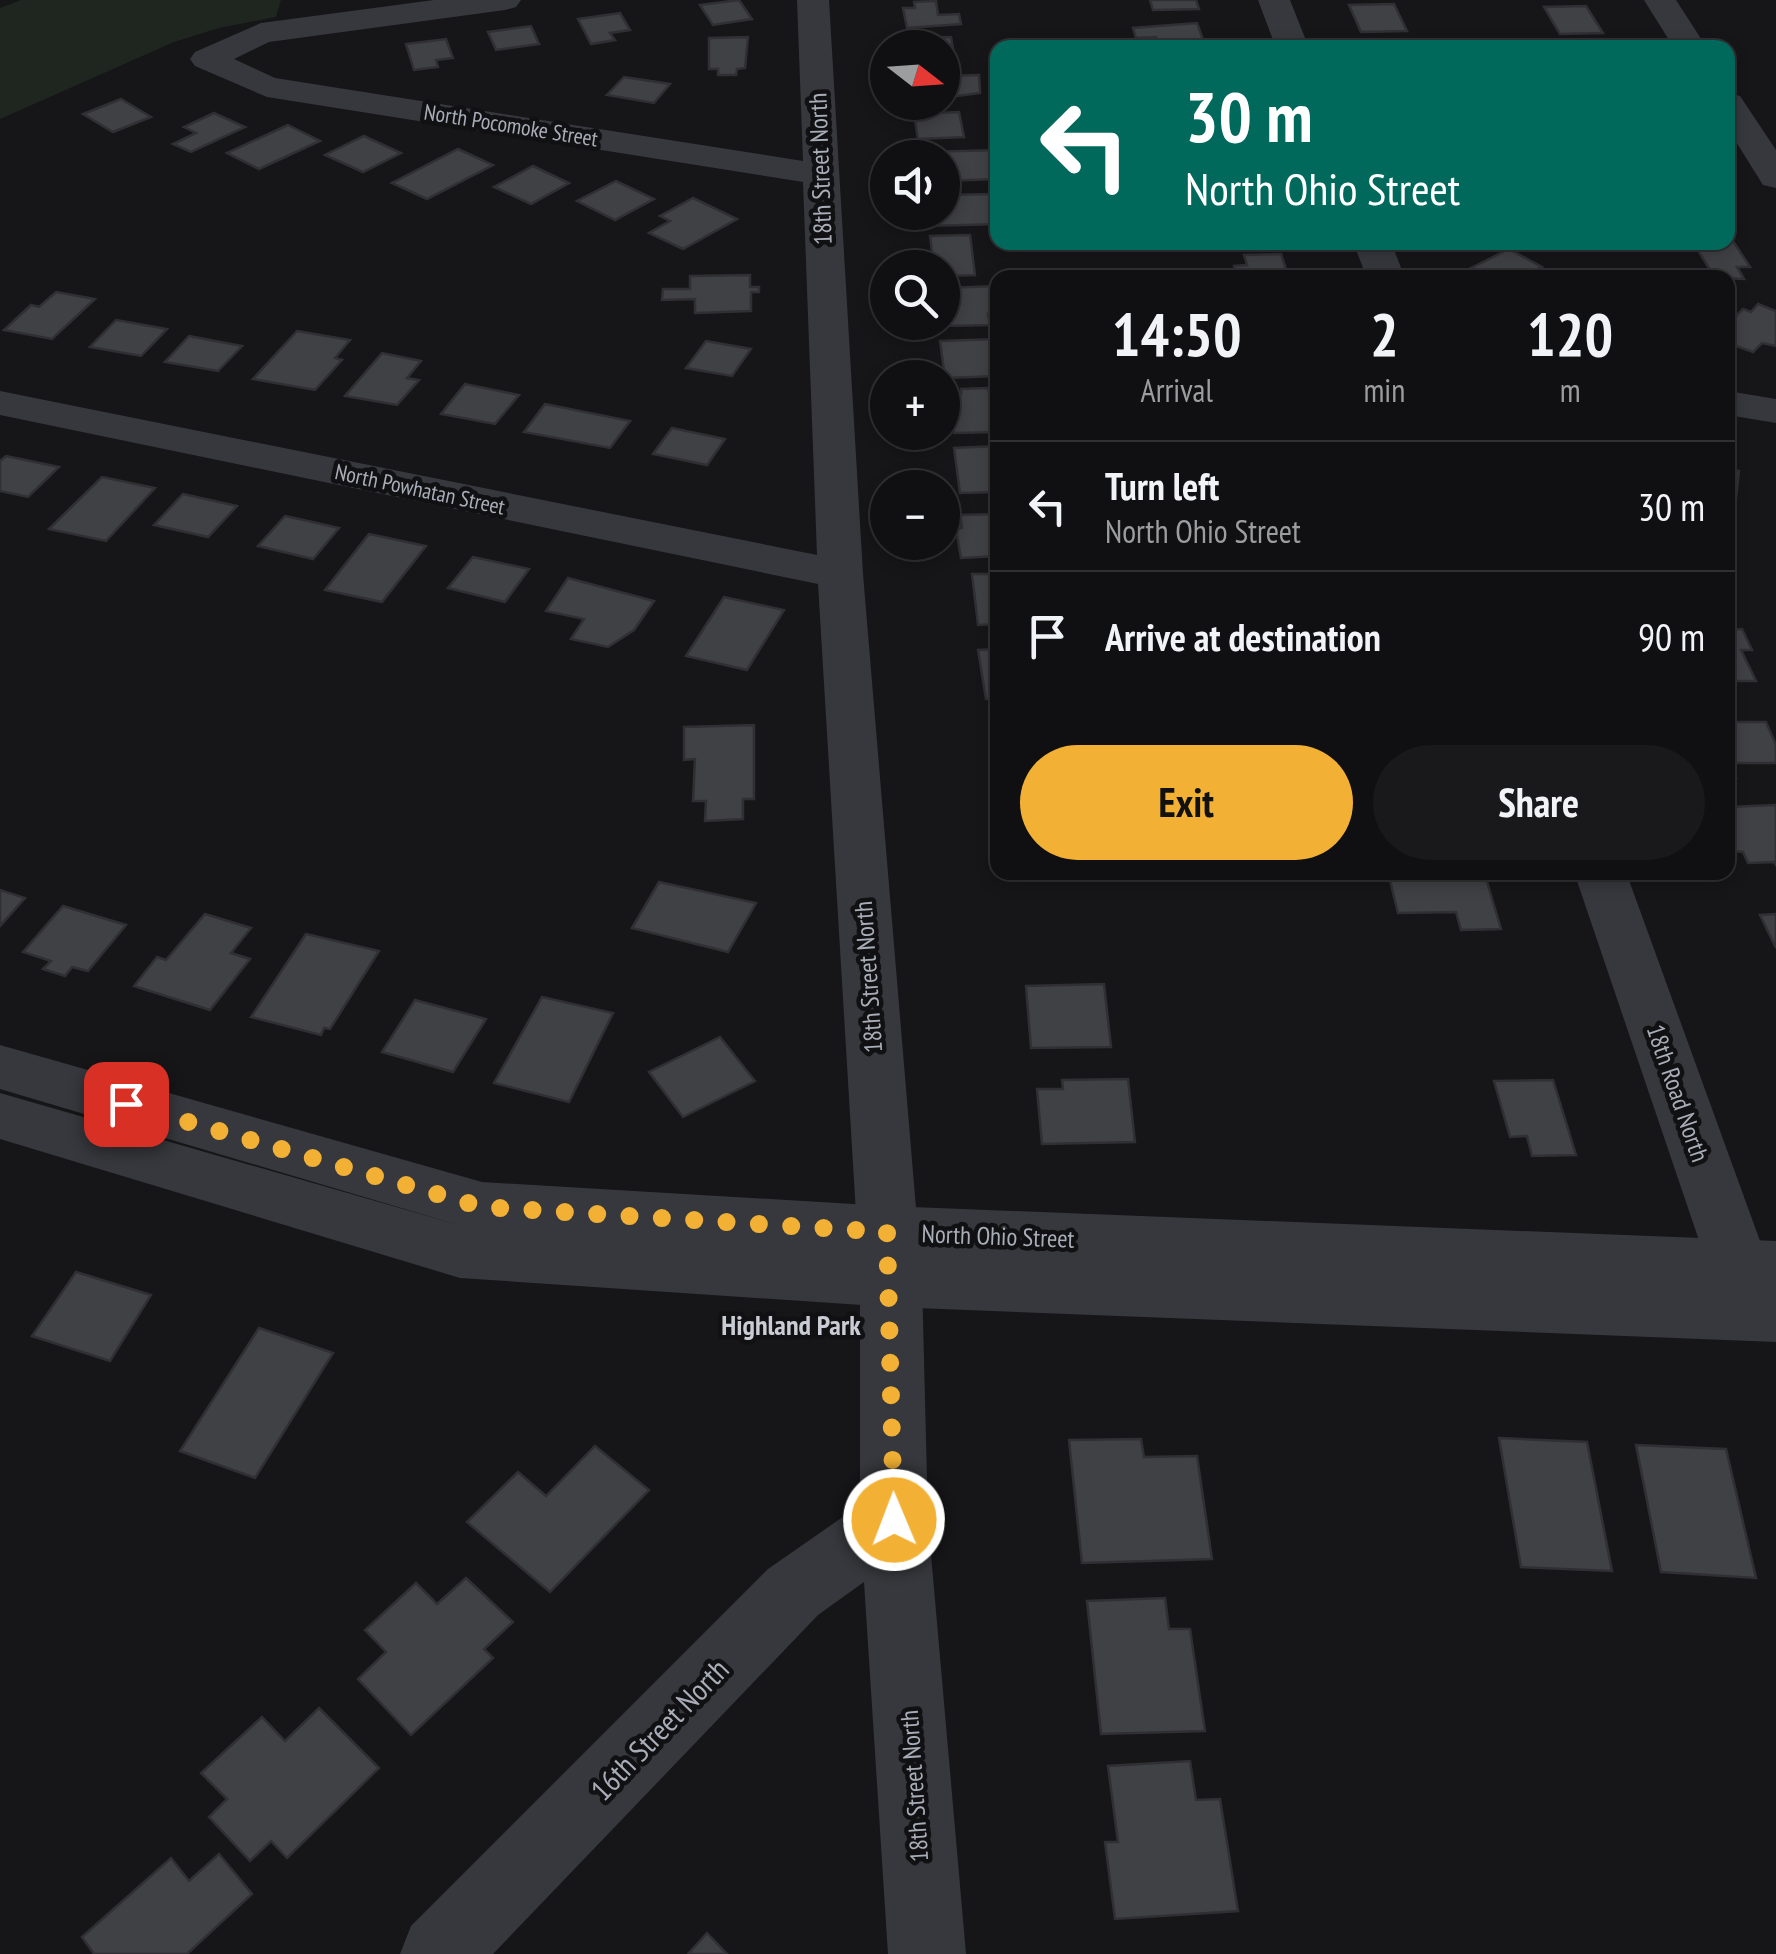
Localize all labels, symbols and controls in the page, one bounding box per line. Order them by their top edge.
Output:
north arrow [870,30,960,120]
map controls [870,30,960,560]
text: 30 m [1185,71,1313,161]
icon: left [1020,80,1150,210]
street label: 18th Street North [801,92,839,246]
street label: North Pocomoke Street [422,97,600,153]
button: sound [870,140,960,230]
text: North Ohio Street [1185,159,1460,217]
button: search [870,250,960,340]
text: 14:50 [1112,295,1242,373]
text: 2 [1370,295,1399,373]
text: 120 [1527,295,1613,373]
button: + [870,360,960,450]
text: Arrival [1141,369,1213,411]
text: min [1363,369,1405,411]
text: m [1560,369,1581,411]
street label: North Powhatan Street [332,457,508,521]
text: Turn left [1105,461,1219,510]
button: − [870,470,960,560]
icon: left [1020,479,1075,534]
text: 30 m [1638,482,1705,531]
text: North Ohio Street [1105,510,1301,552]
icon: arrive [1020,609,1075,664]
text: Arrive at destination [1105,612,1381,661]
text: 90 m [1638,612,1705,661]
button: Exit [1020,745,1353,860]
button: Share [1373,745,1705,860]
street label: 18th Street North [847,900,889,1054]
street label: 18th Road North [1640,1020,1716,1166]
pin [84,1062,169,1147]
icon: arrive [99,1077,154,1132]
street label: North Ohio Street [921,1217,1075,1255]
district label: Highland Park [721,1306,861,1343]
position arrow [842,1468,946,1572]
street label: 16th Street North [581,1650,737,1808]
street label: 18th Street North [893,1709,935,1863]

